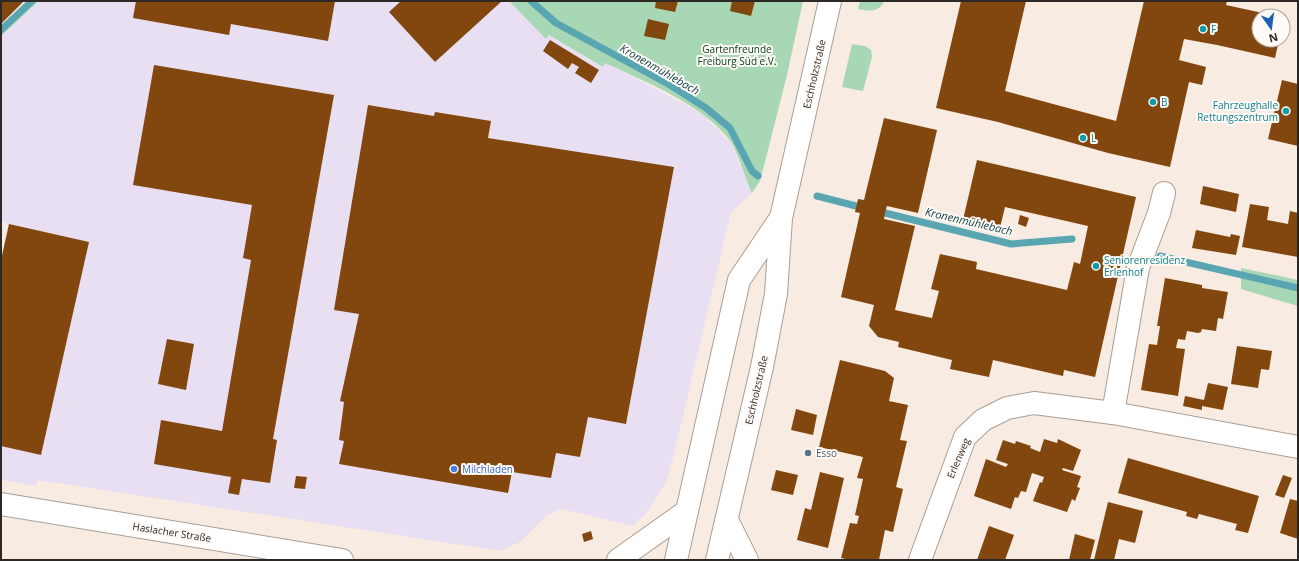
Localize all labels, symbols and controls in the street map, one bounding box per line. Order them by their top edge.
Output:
north arrow [1251,8,1291,48]
place label: F [1211,22,1216,36]
marker: F [1198,24,1208,34]
text: N [1267,30,1280,47]
street label: Eschholzstraße [799,38,829,110]
water label: Kronenmühlebach [618,40,702,98]
park label: Gartenfreunde Freiburg Süd e.V. [698,42,776,68]
place label: B [1161,95,1167,109]
marker: B [1148,97,1158,107]
place label: Fahrzeughalle Rettungszentrum [1197,98,1278,124]
marker: Fahrzeughalle Rettungszentrum [1281,106,1291,116]
place label: L [1091,131,1096,145]
marker: L [1078,133,1088,143]
water label: Kronenmühlebach [924,204,1014,238]
place label: Seniorenresidenz Erlenhof [1104,253,1185,279]
marker: Seniorenresidenz Erlenhof [1091,261,1101,271]
street label: Eschholzstraße [741,354,771,426]
street label: Erlenweg [943,435,973,480]
place label: Esso [816,446,837,460]
marker: Esso [803,448,813,458]
place label: Milchladen [462,462,513,476]
marker: Milchladen [449,464,459,474]
street label: Haslacher Straße [132,519,213,545]

